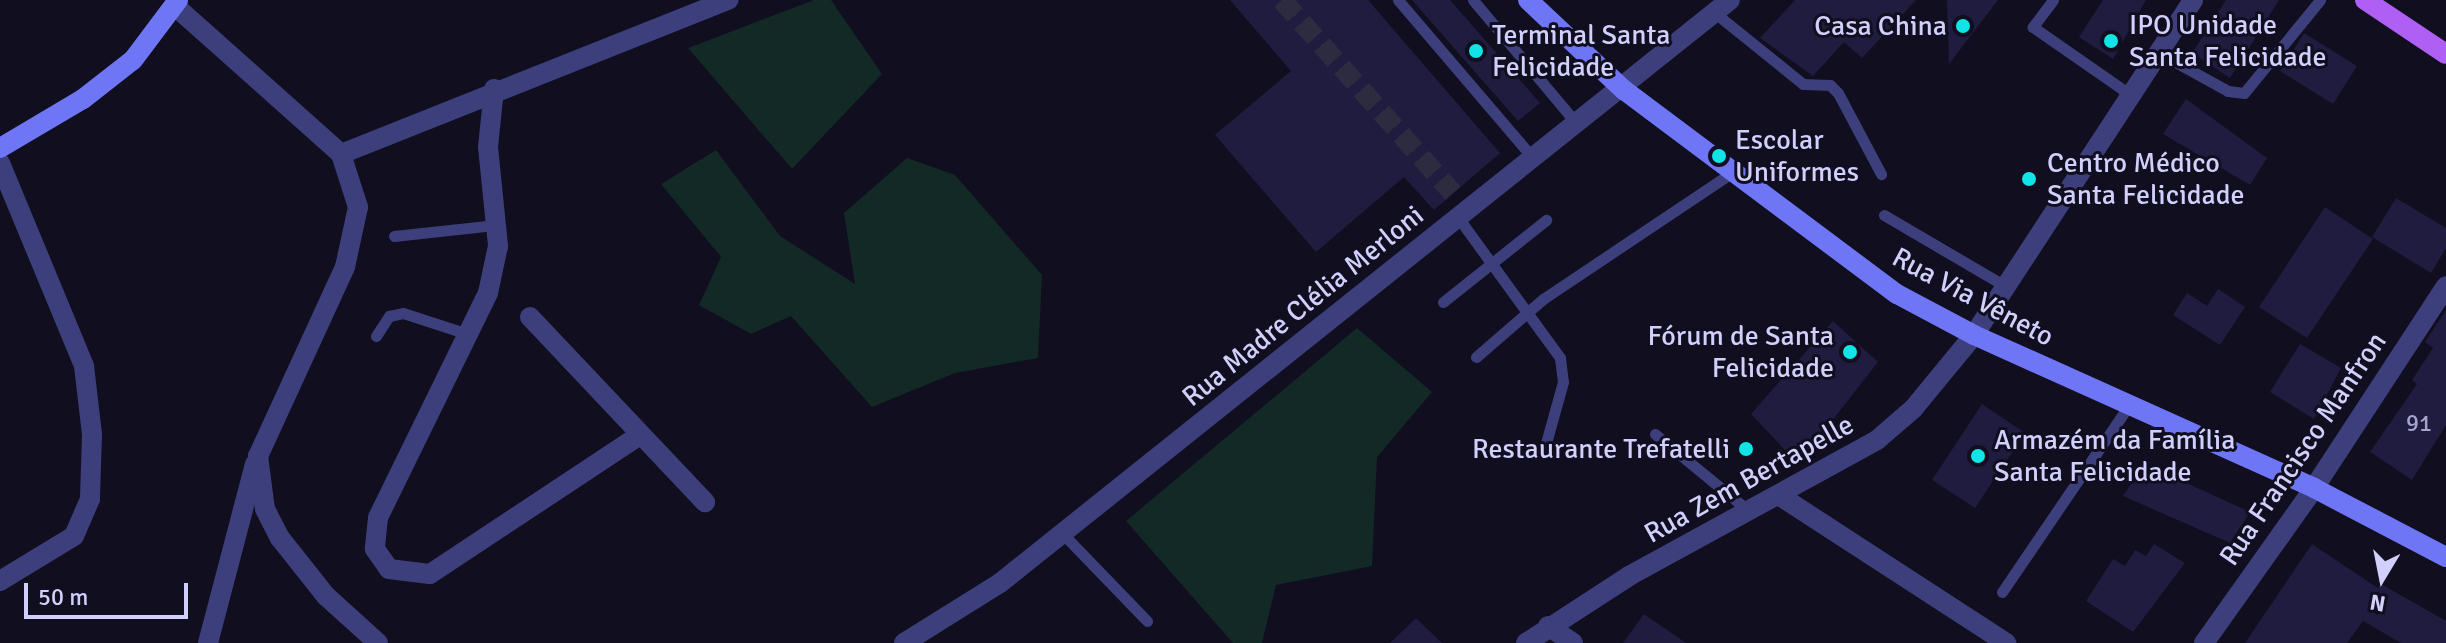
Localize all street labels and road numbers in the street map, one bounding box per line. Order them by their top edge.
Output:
street label: Rua Madre Clélia Merloni [1176,198,1430,414]
street label: Rua Via Vêneto [1887,240,2059,354]
street label: Rua Francisco Manfron [2212,326,2394,572]
street label: Rua Zem Bertapelle [1639,408,1859,550]

